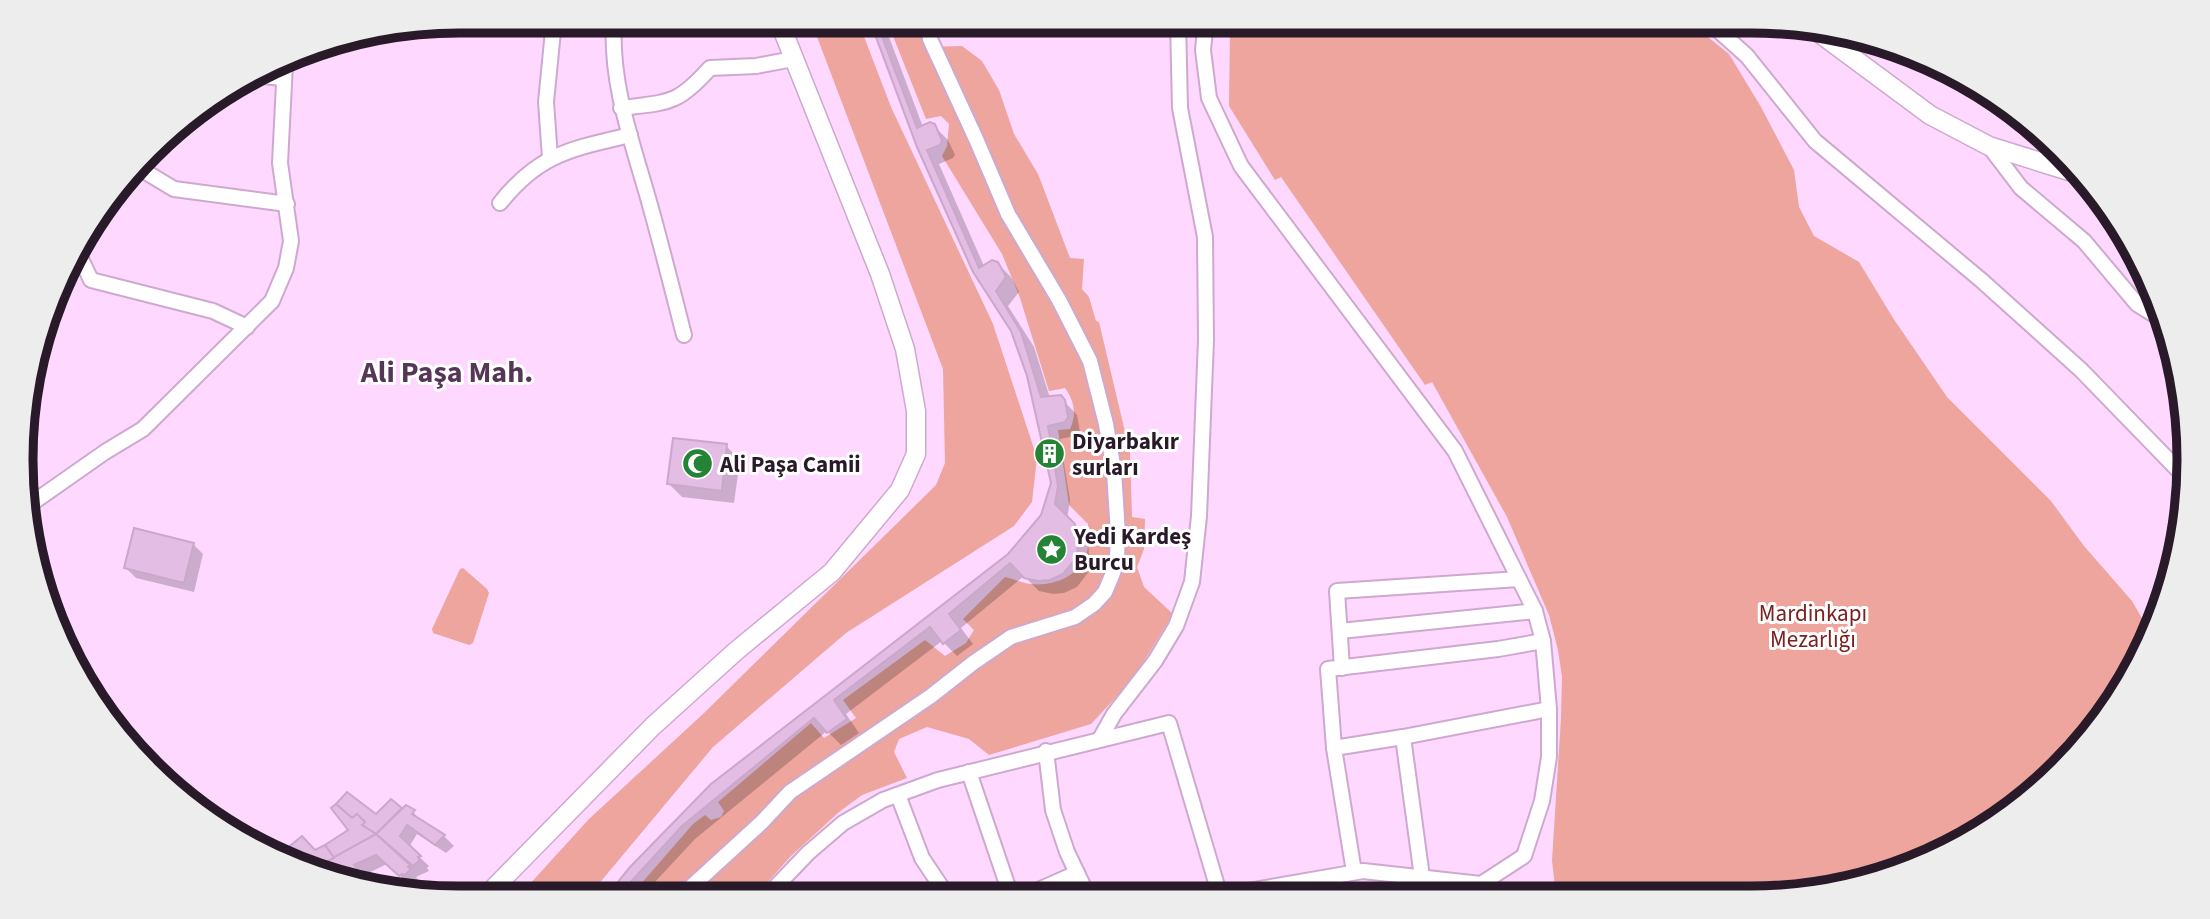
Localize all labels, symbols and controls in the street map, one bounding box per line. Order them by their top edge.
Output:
district label: Ali Paşa Mah. [360,351,533,394]
place label: Diyarbakır surları [1072,425,1180,484]
building icon: Diyarbakır surları [1032,437,1066,471]
mosque icon: Ali Paşa Camii [680,447,714,481]
place label: Ali Paşa Camii [719,448,861,481]
place label: Yedi Kardeş Burcu [1073,520,1191,579]
place icon: Yedi Kardeş Burcu [1034,532,1068,566]
park label: Mardinkapı Mezarlığı [1759,597,1867,656]

